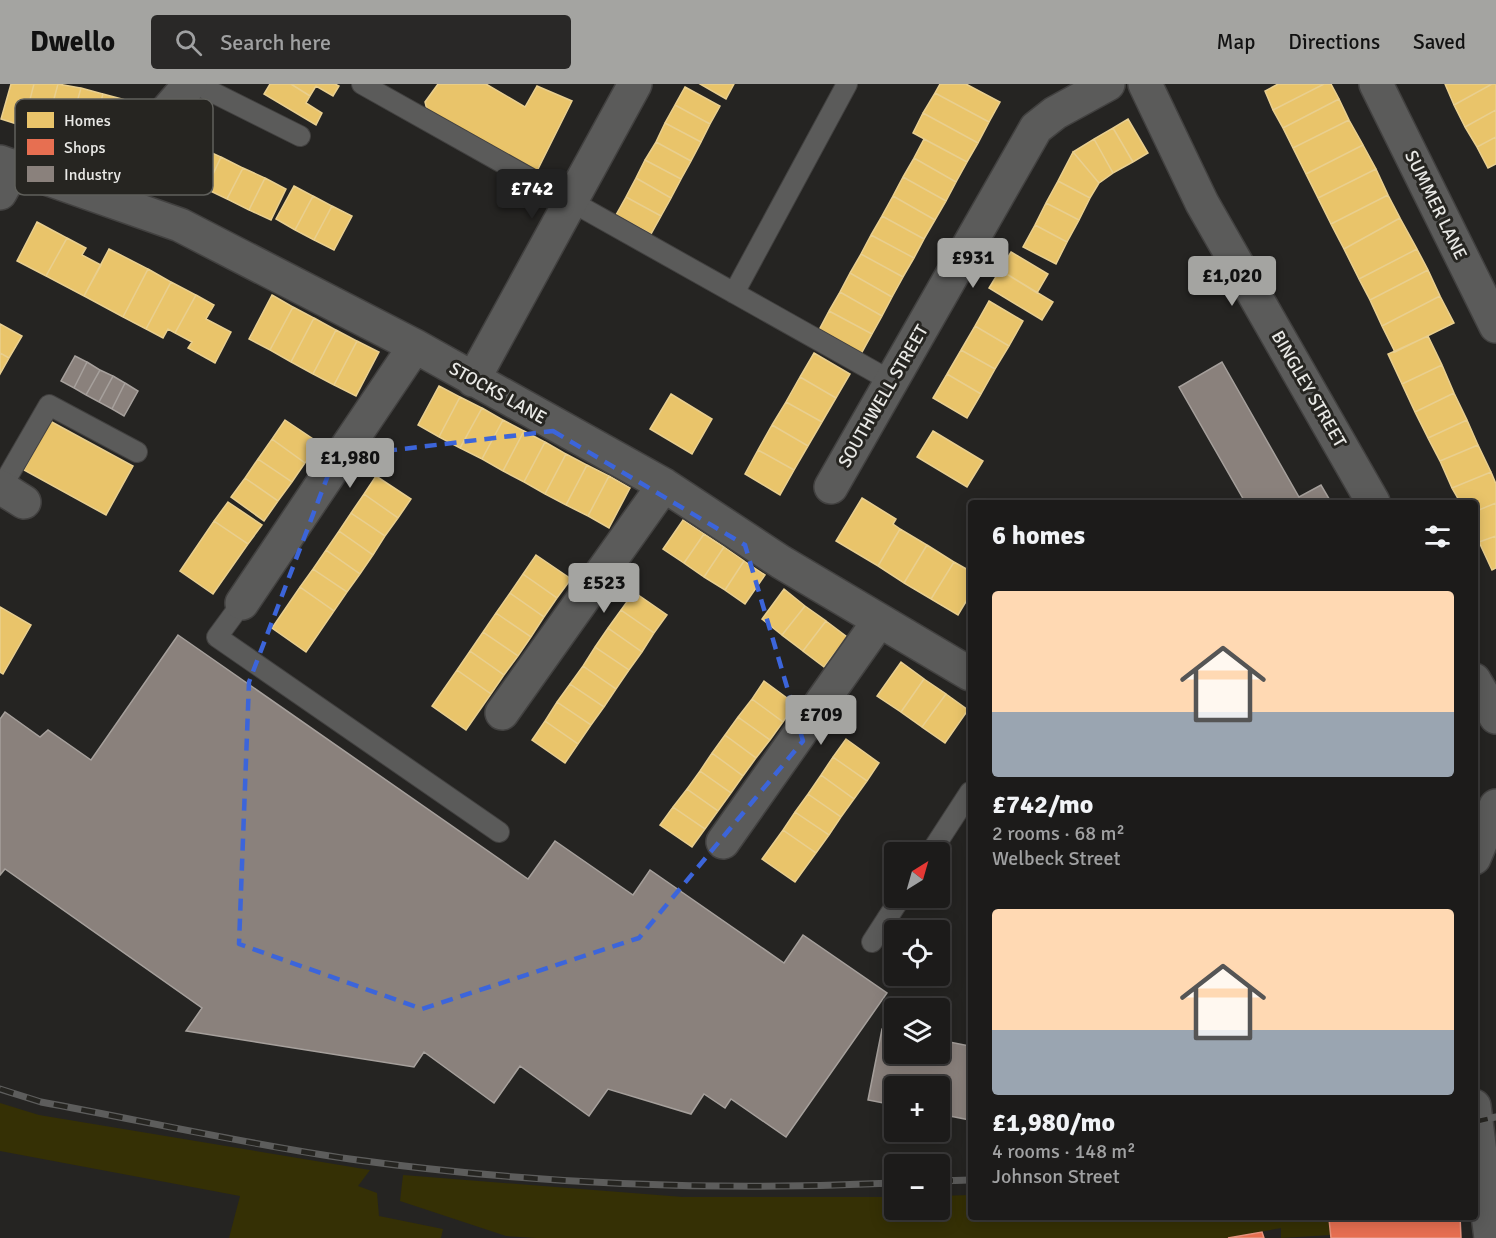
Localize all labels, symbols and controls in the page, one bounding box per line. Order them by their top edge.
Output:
search box [151,15,571,69]
text: Dwello [30,25,115,59]
icon: search [172,26,205,59]
text: Search here [220,29,331,56]
text: Map [1217,29,1255,55]
text: Directions [1288,29,1380,55]
text: Saved [1413,29,1466,55]
legend [15,99,213,195]
text: Homes [64,111,111,131]
text: Shops [64,138,105,158]
street label: SUMMER LANE [1400,147,1472,263]
text: Industry [64,165,122,185]
pin: £742 [496,169,568,220]
text: £742 [510,176,554,201]
pin: £931 [937,238,1009,289]
text: £931 [951,245,995,270]
pin: £1,020 [1183,256,1281,307]
text: £1,020 [1202,263,1262,288]
street label: SOUTHWELL STREET [833,321,933,471]
street label: BINGLEY STREET [1267,327,1351,451]
street label: STOCKS LANE [445,357,551,429]
pin: £1,980 [301,438,399,489]
text: £1,980 [320,445,380,470]
text: 6 homes [992,520,1085,552]
icon: filters [1421,520,1454,553]
pin: £523 [568,563,640,614]
text: £523 [582,570,626,595]
icon: home [1169,630,1277,738]
pin: £709 [785,695,857,746]
text: £709 [799,702,843,727]
text: £742/mo [992,789,1093,821]
text: 2 rooms · 68 m² [992,821,1125,846]
north arrow [884,842,950,908]
map controls [884,842,950,1220]
text: Welbeck Street [992,846,1121,871]
button: locate [884,920,950,986]
icon: home [1169,948,1277,1056]
button: layers [884,998,950,1064]
button: + [884,1076,950,1142]
text: £1,980/mo [992,1107,1115,1139]
text: 4 rooms · 148 m² [992,1139,1136,1164]
button: − [884,1154,950,1220]
text: Johnson Street [992,1164,1120,1189]

